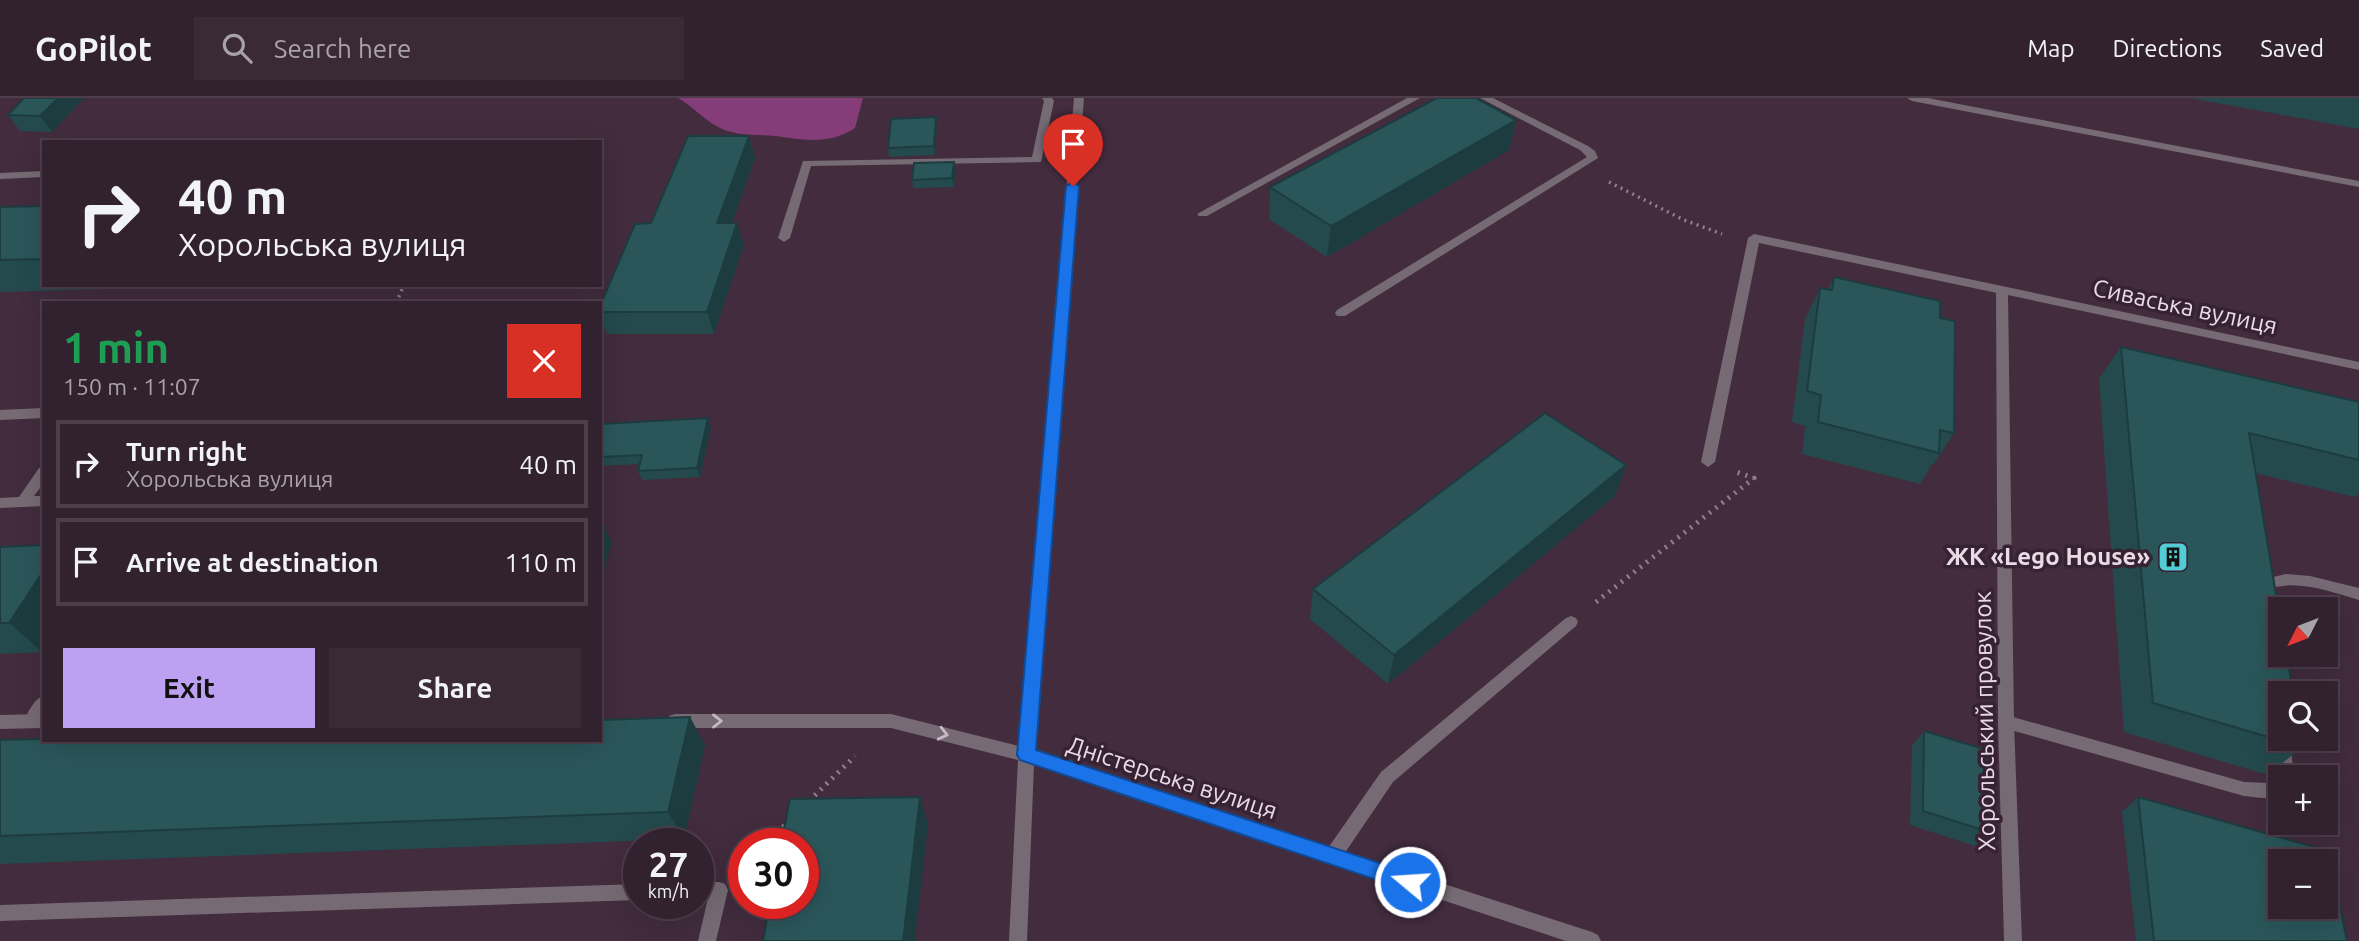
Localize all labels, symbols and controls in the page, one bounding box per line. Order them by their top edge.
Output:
search box [194,17,684,80]
icon: search [218,29,256,67]
text: GoPilot [35,30,152,67]
text: Search here [274,34,411,63]
text: Map [2027,35,2074,62]
text: Directions [2112,35,2222,62]
text: Saved [2260,35,2324,62]
pin [1043,114,1103,186]
icon: arrive [1054,125,1092,163]
icon: right [63,168,154,259]
text: 40 m [178,168,287,223]
text: Хорольська вулиця [178,226,467,262]
street label: Сиваська вулиця [2090,274,2280,339]
text: 1 min [63,324,169,371]
button: close [507,324,581,398]
text: 150 m · 11:07 [63,374,201,399]
text: Turn right [126,437,247,466]
icon: right [67,445,105,483]
text: 40 m [519,450,577,479]
text: Хорольська вулиця [126,466,333,491]
building icon: ЖК «Lego House» [2156,540,2190,574]
icon: arrive [67,543,105,581]
place label: ЖК «Lego House» [1946,543,2150,570]
text: Arrive at destination [126,548,379,577]
text: 110 m [505,548,577,577]
street label: Хорольський провулок [1969,591,2000,851]
north arrow [2268,597,2338,667]
map controls [2268,597,2338,919]
button: Exit [63,648,315,728]
button: Share [329,648,581,728]
button: search [2268,681,2338,751]
one-way arrow [713,713,723,729]
one-way arrow [937,726,949,740]
street label: Дністерська вулиця [1064,731,1281,824]
button: + [2268,765,2338,835]
speed limit sign: 30 [728,828,819,919]
text: 27 [649,844,688,884]
position arrow [1373,845,1447,919]
button: − [2268,849,2338,919]
text: km/h [648,881,689,901]

